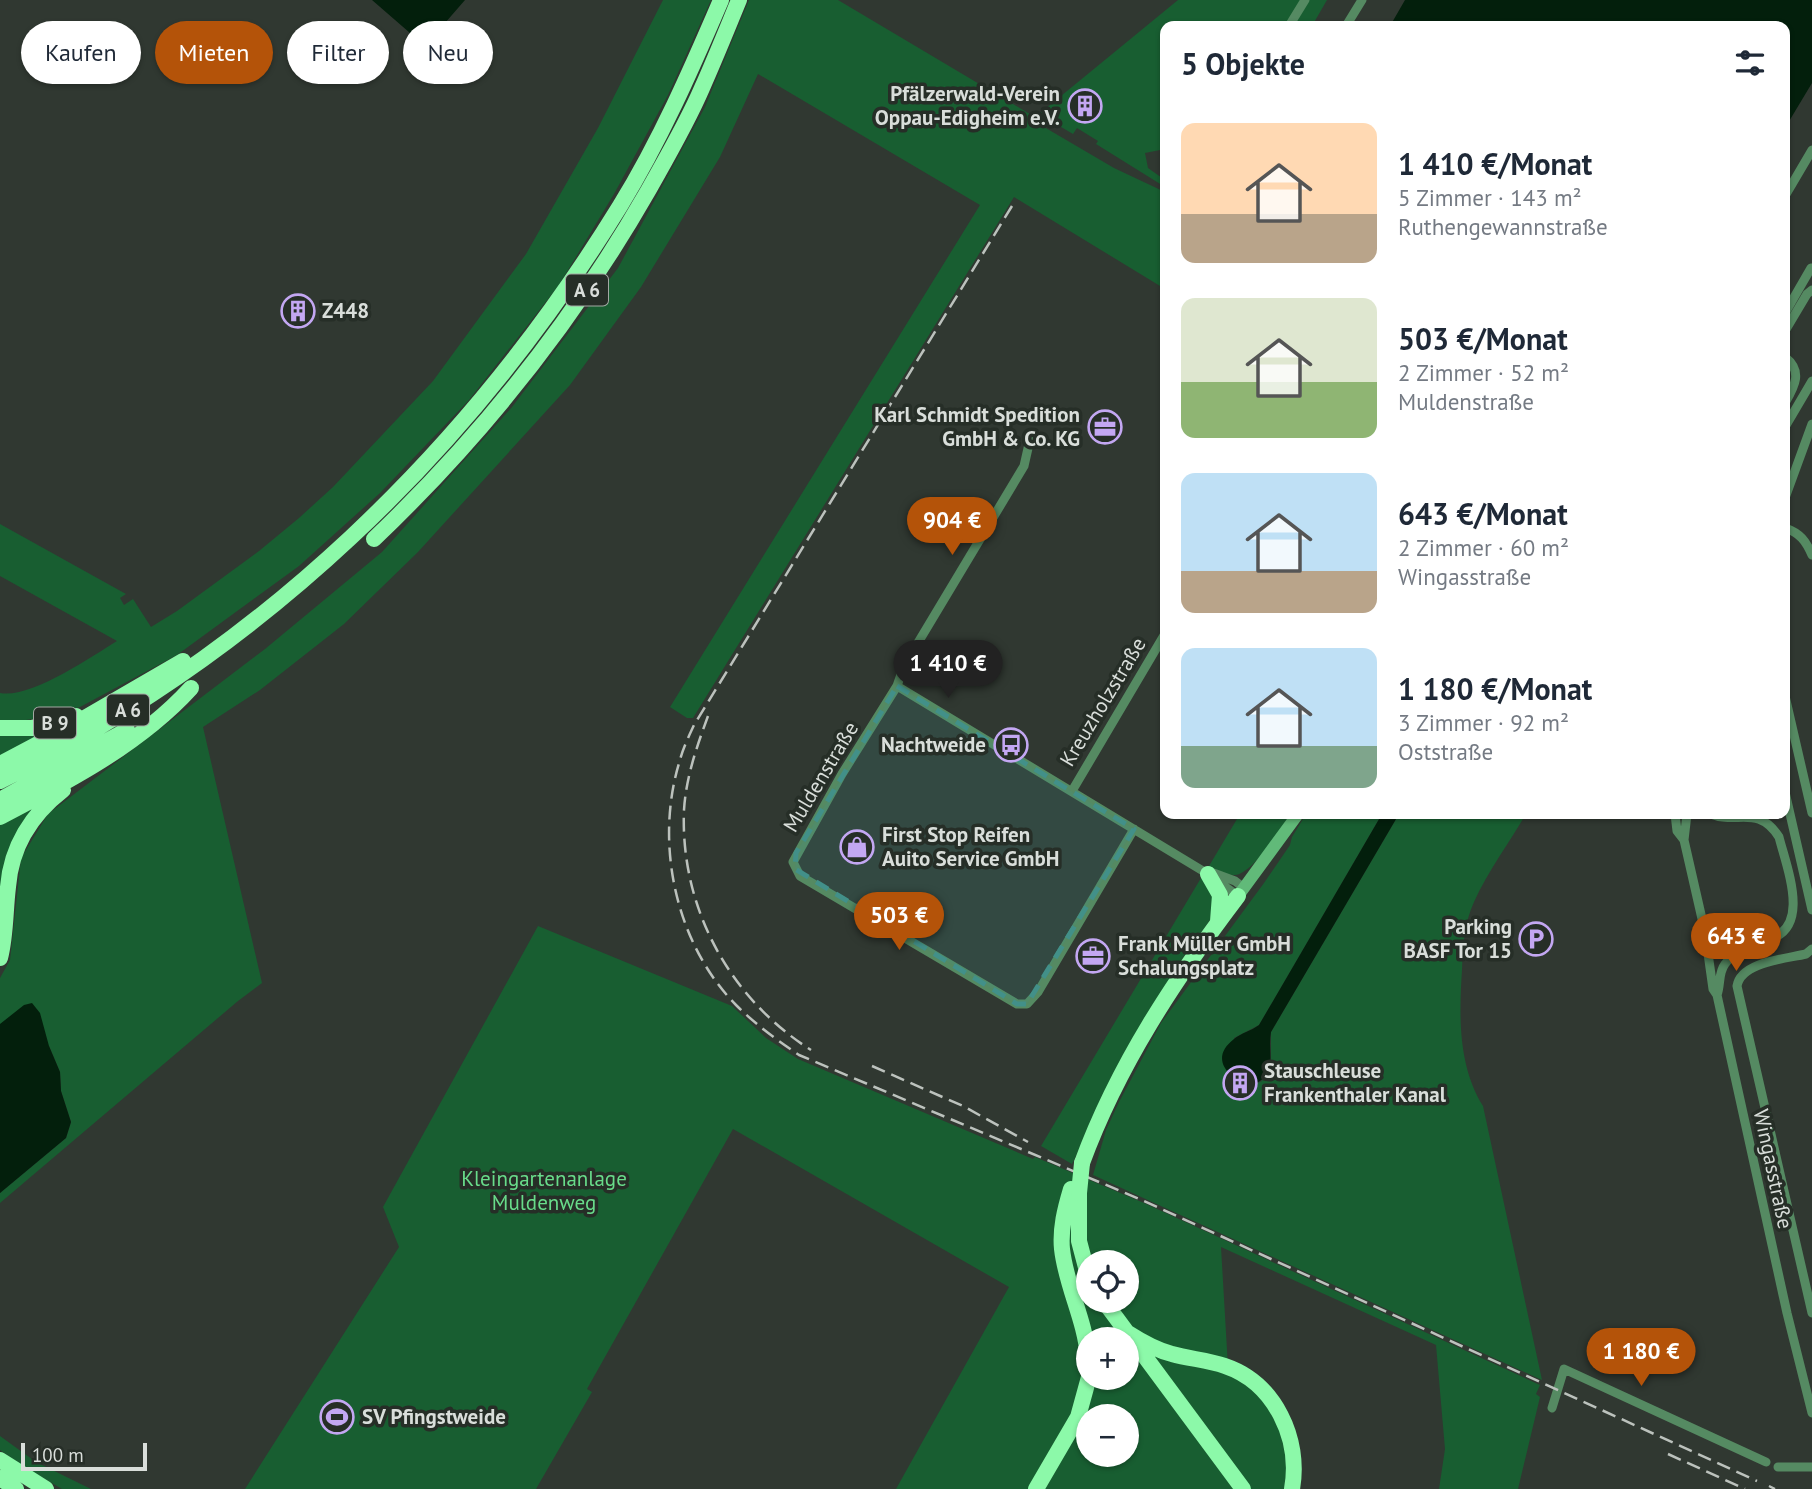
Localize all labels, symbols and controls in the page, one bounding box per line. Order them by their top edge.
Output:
chip: Kaufen [21,21,141,84]
chip: Mieten [155,21,273,84]
chip: Filter [287,21,389,84]
chip: Neu [403,21,493,84]
text: 5 Objekte [1181,44,1305,83]
icon: filters [1731,44,1769,82]
place label: Pfälzerwald-Verein Oppau-Edigheim e.V. [875,80,1060,131]
building icon: Pfälzerwald-Verein Oppau-Edigheim e.V. [1066,87,1104,125]
text: 1 410 €/Monat [1398,144,1592,183]
icon: home [1237,151,1321,235]
text: 5 Zimmer · 143 m² [1398,183,1582,212]
text: Ruthengewannstraße [1398,212,1608,241]
road number: A 6 [566,274,608,306]
building icon: Z448 [279,292,317,330]
place label: Z448 [322,297,369,324]
text: 503 €/Monat [1398,319,1568,358]
icon: home [1237,326,1321,410]
text: 2 Zimmer · 52 m² [1398,358,1569,387]
text: Muldenstraße [1398,387,1534,416]
place label: Karl Schmidt Spedition GmbH & Co. KG [874,401,1080,452]
office icon: Karl Schmidt Spedition GmbH & Co. KG [1086,408,1124,446]
text: 643 €/Monat [1398,494,1568,533]
pin: 904 € [903,498,1001,557]
icon: home [1237,501,1321,585]
text: 904 € [923,505,981,534]
text: 2 Zimmer · 60 m² [1398,533,1569,562]
text: Wingasstraße [1398,562,1531,591]
street label: Kreuzholzstraße [1053,632,1152,771]
pin: 1 410 € [883,640,1013,700]
text: 1 410 € [910,648,986,677]
text: 1 180 €/Monat [1398,669,1592,708]
icon: home [1237,676,1321,760]
road number: A 6 [107,694,149,726]
road number: B 9 [34,708,76,738]
text: 3 Zimmer · 92 m² [1398,708,1569,737]
street label: Muldenstraße [777,717,864,837]
bus stop icon: Nachtweide [992,726,1030,764]
place label: Nachtweide [881,731,986,758]
text: Oststraße [1398,737,1493,766]
place label: First Stop Reifen Auito Service GmbH [882,821,1059,872]
shop icon: First Stop Reifen Auito Service GmbH [838,828,876,866]
pin: 503 € [850,892,948,952]
text: 503 € [870,900,928,929]
place label: Parking BASF Tor 15 [1404,913,1512,964]
pin: 643 € [1687,914,1785,973]
parking icon: Parking BASF Tor 15 [1517,920,1555,958]
text: 643 € [1707,921,1765,950]
place label: Frank Müller GmbH Schalungsplatz [1118,930,1291,981]
office icon: Frank Müller GmbH Schalungsplatz [1074,937,1112,975]
place label: Stauschleuse Frankenthaler Kanal [1264,1057,1447,1108]
building icon: Stauschleuse Frankenthaler Kanal [1221,1064,1259,1102]
street label: Wingasstraße [1748,1107,1799,1231]
park label: Kleingartenanlage Muldenweg [461,1165,627,1216]
map controls [1076,1250,1139,1467]
button: locate [1076,1250,1139,1313]
button: + [1076,1327,1139,1390]
pin: 1 180 € [1576,1328,1706,1388]
text: 1 180 € [1603,1336,1679,1365]
sports icon: SV Pfingstweide [318,1398,356,1436]
place label: SV Pfingstweide [362,1403,506,1430]
button: − [1076,1404,1139,1467]
scale bar [21,1440,147,1472]
text: 100 m [32,1443,84,1467]

